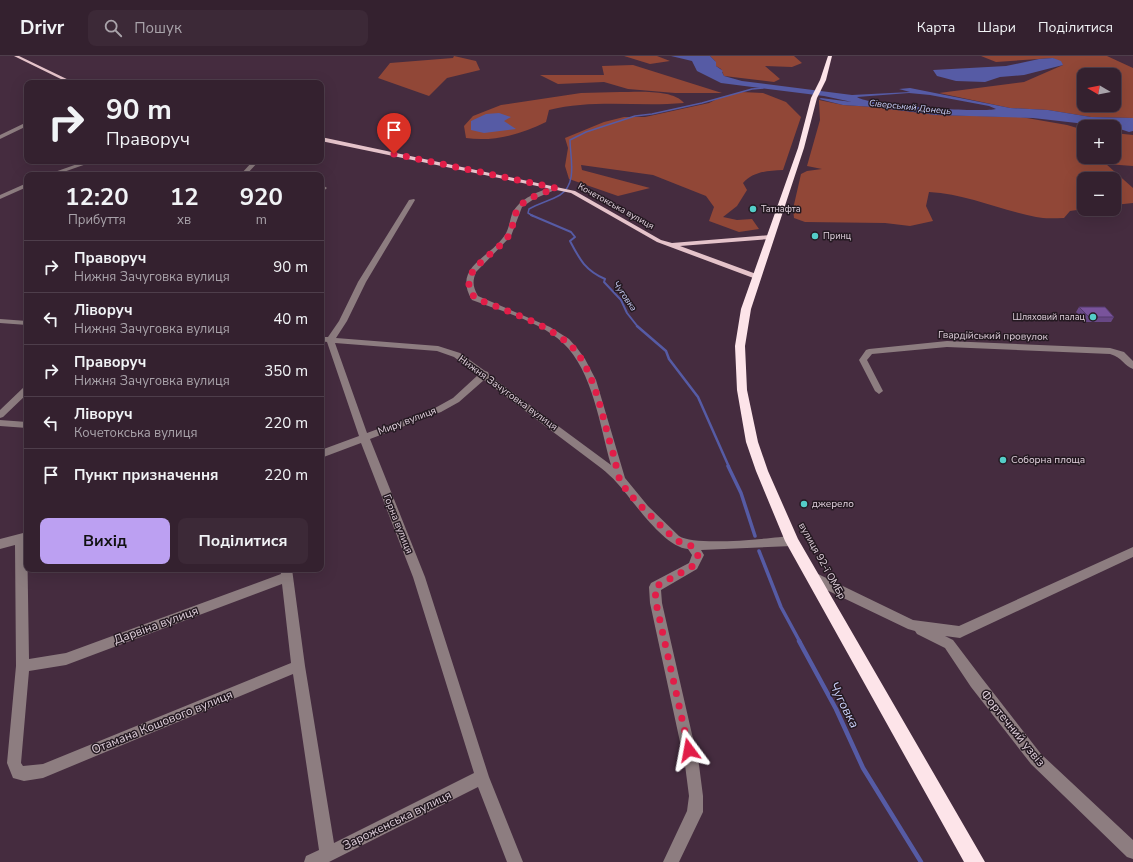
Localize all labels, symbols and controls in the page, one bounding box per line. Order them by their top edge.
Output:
search box [88,10,368,46]
text: Drivr [20,15,64,41]
icon: search [102,17,124,39]
text: Пошук [134,18,182,38]
text: Карта [917,18,955,37]
text: Шари [977,18,1016,37]
text: Поділитися [1038,18,1113,37]
north arrow [1077,68,1121,112]
map controls [1077,68,1121,216]
text: 90 m [106,91,172,129]
icon: right [40,96,92,148]
water label: Сіверський Донець [868,97,952,117]
pin [377,113,411,154]
icon: arrive [383,119,405,141]
button: + [1077,120,1121,164]
text: Праворуч [106,127,190,151]
button: − [1077,172,1121,216]
street label: Кочетокська вулиця [576,180,656,232]
text: 12:20 [65,181,129,213]
text: 12 [170,181,199,213]
text: 920 [240,181,283,213]
place label: Татнафта [761,203,801,215]
marker: Татнафта [748,204,758,214]
text: Прибуття [68,211,126,229]
text: хв [177,211,191,229]
text: m [256,211,267,229]
place label: Принц [823,230,852,242]
marker: Принц [810,231,820,241]
text: Праворуч [74,248,146,268]
icon: right [40,256,62,278]
text: 90 m [273,257,308,277]
text: Нижня Зачуговка вулиця [74,268,230,286]
water label: Чуговка [610,278,640,314]
text: Ліворуч [74,300,133,320]
icon: left [40,308,62,330]
text: 40 m [273,309,308,329]
place label: Шляховий палац [1012,311,1086,323]
marker: Шляховий палац [1088,312,1098,322]
text: Нижня Зачуговка вулиця [74,320,230,338]
street label: Гвардійський провулок [938,328,1049,344]
text: Праворуч [74,352,146,372]
street label: Нижня Зачуговка вулиця [455,352,561,434]
icon: right [40,360,62,382]
text: 350 m [264,361,308,381]
text: Нижня Зачуговка вулиця [74,372,230,390]
street label: Миру вулиця [376,403,438,439]
text: Ліворуч [74,404,133,424]
icon: left [40,412,62,434]
text: 220 m [264,413,308,433]
text: Кочетокська вулиця [74,424,197,442]
place label: Соборна площа [1011,453,1085,467]
marker: Соборна площа [998,455,1008,465]
icon: arrive [40,464,62,486]
text: Пункт призначення [74,465,219,485]
text: 220 m [264,465,308,485]
street label: Горна вулиця [380,492,416,556]
place label: джерело [812,497,854,511]
marker: джерело [799,499,809,509]
button: Вихід [40,518,170,564]
button: Поділитися [178,518,308,564]
street label: вулиця 92-ї ОМБр [795,520,849,602]
street label: Дарвіна вулиця [111,602,201,648]
water label: Чуговка [825,679,863,731]
street label: Отамана Кошового вулиця [89,686,235,758]
street label: Фортечний узвіз [977,686,1049,770]
position arrow [668,729,710,771]
street label: Зароженська вулиця [340,787,454,853]

